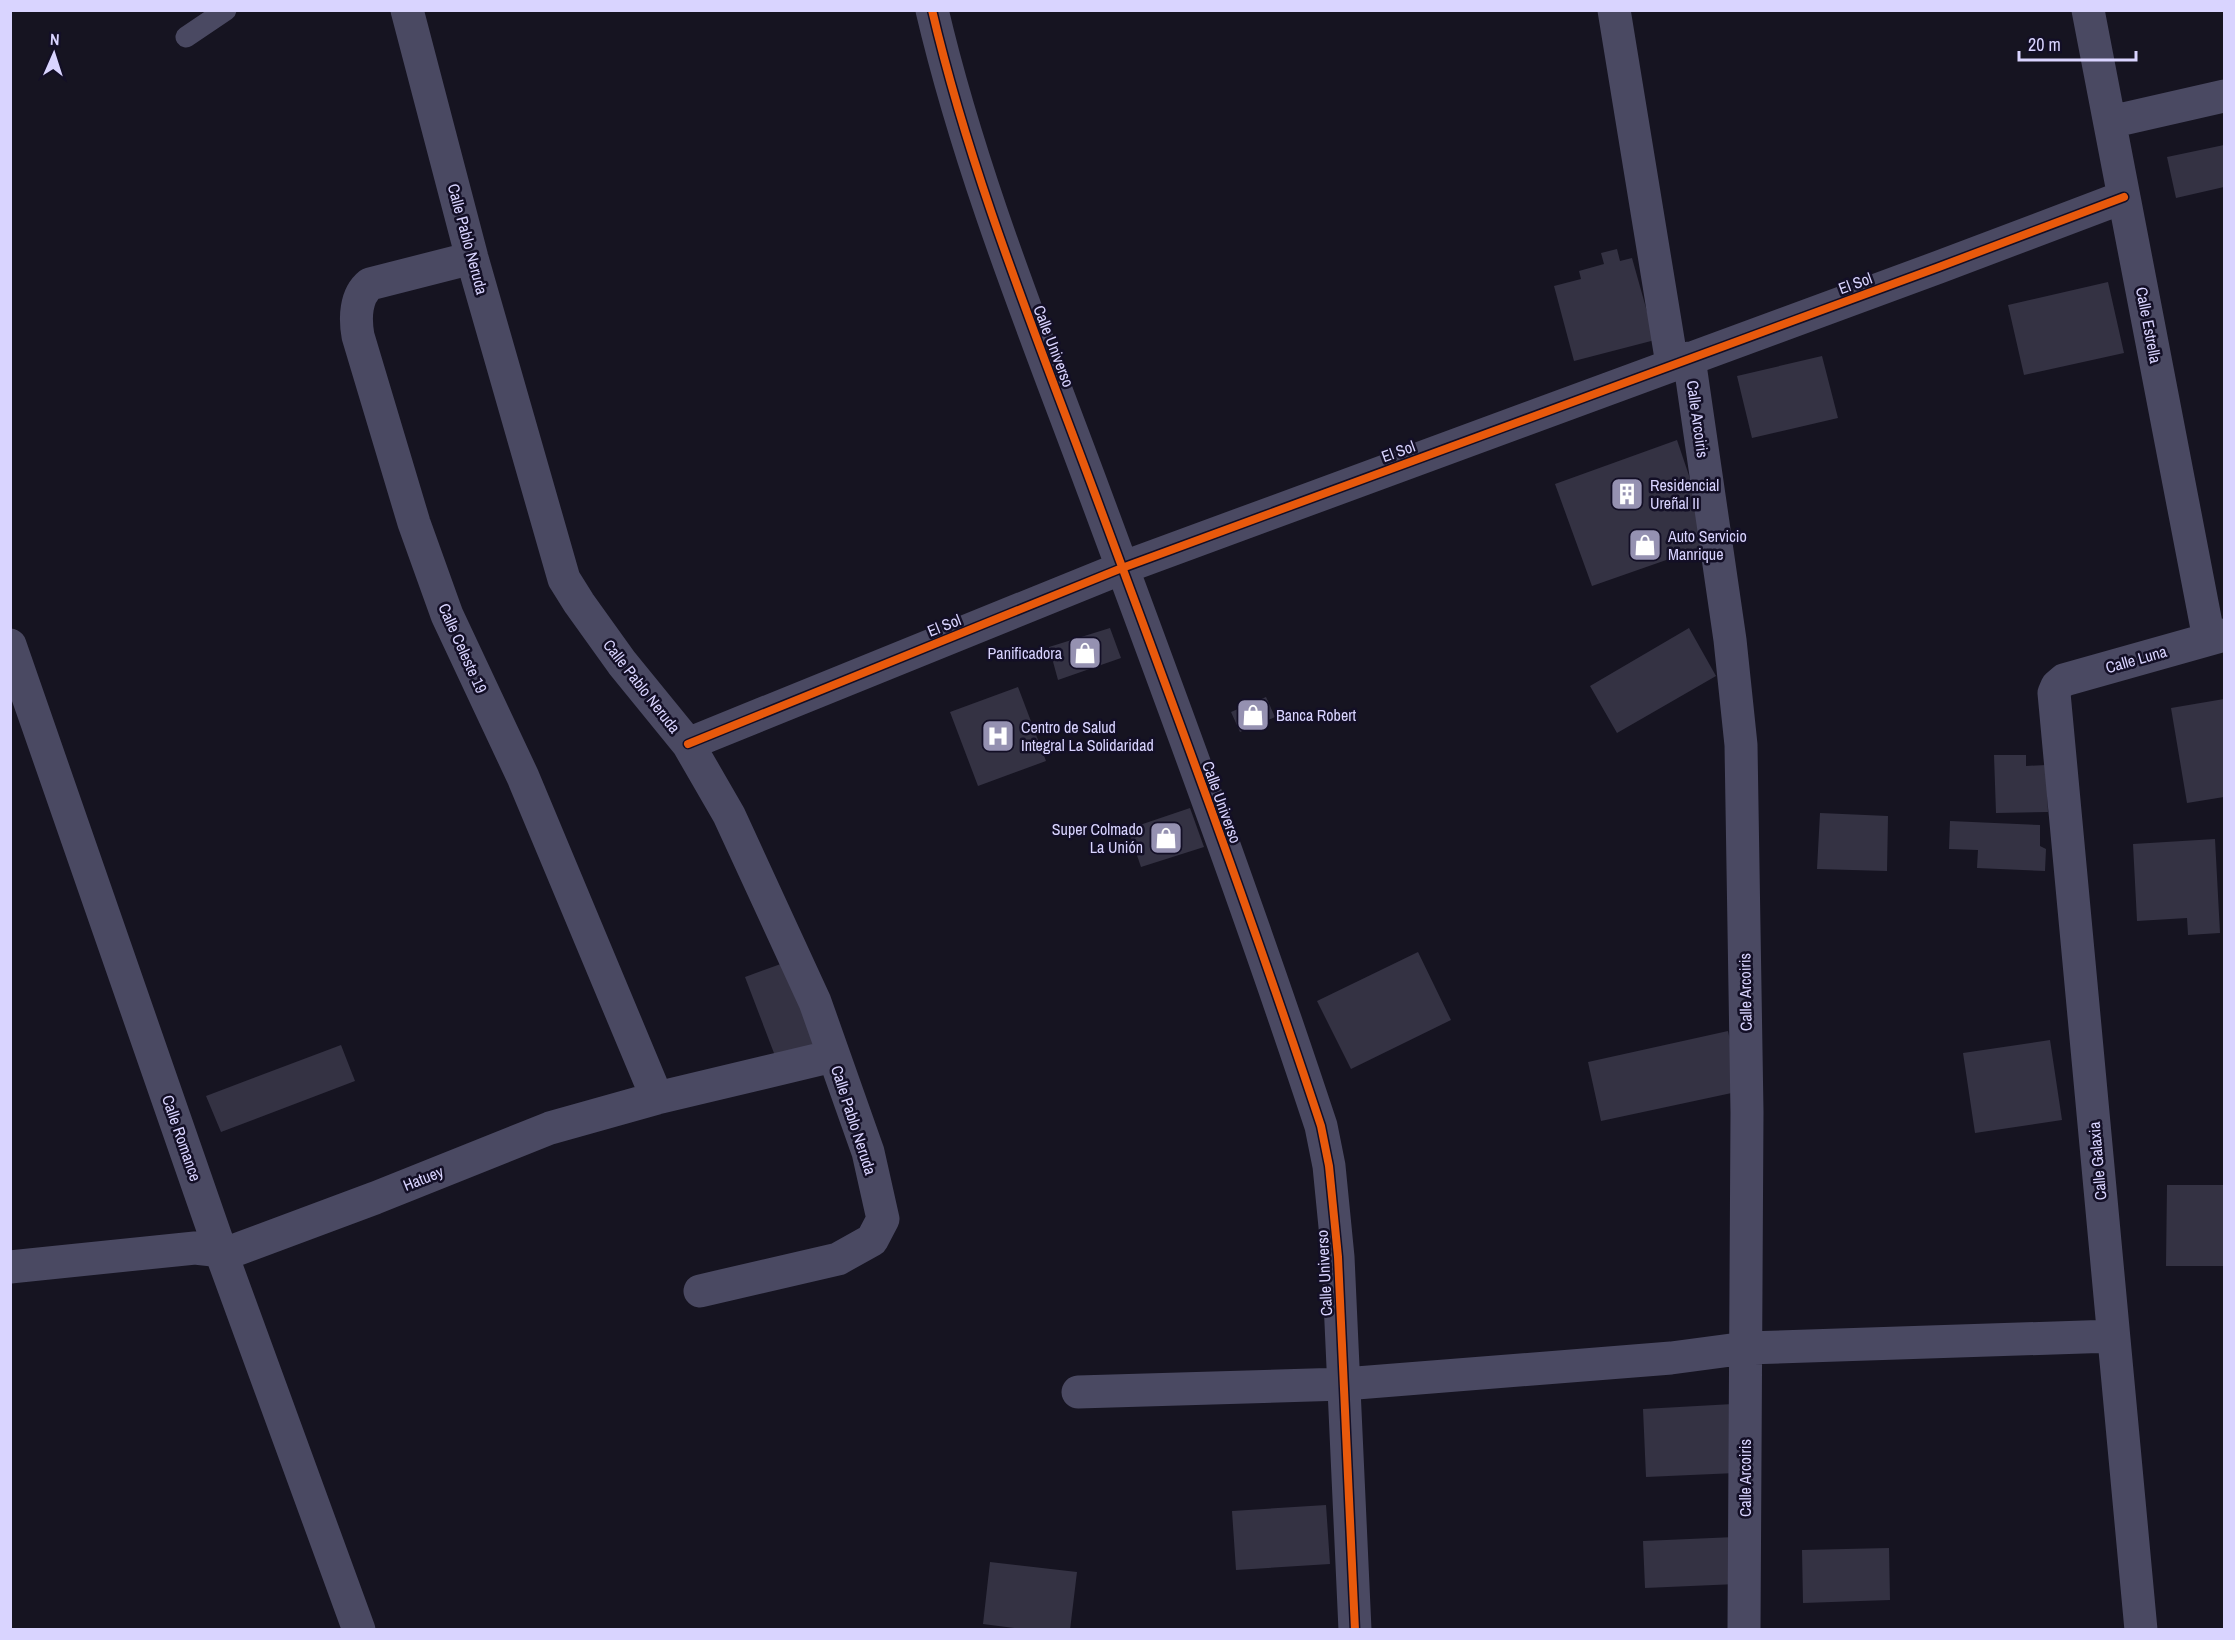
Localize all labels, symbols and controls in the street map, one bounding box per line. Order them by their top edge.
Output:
north arrow [24,24,84,84]
scale bar [2019,24,2136,62]
text: N [49,28,60,50]
text: 20 m [2028,32,2061,57]
street label: Calle Pablo Neruda [443,181,494,297]
street label: El Sol [1835,267,1875,299]
street label: Calle Estrella [2131,285,2167,366]
street label: Calle Universo [1028,302,1080,390]
street label: Calle Arcoiris [1682,379,1714,459]
street label: El Sol [1378,435,1418,467]
place label: Residencial Ureñal II [1650,474,1719,514]
building icon: Residencial Ureñal II [1609,476,1645,512]
place label: Auto Servicio Manrique [1667,525,1747,565]
shop icon: Auto Servicio Manrique [1627,527,1663,563]
street label: Calle Celeste 19 [433,600,493,696]
street label: El Sol [924,608,964,642]
street label: Calle Pablo Neruda [598,634,686,738]
shop icon: Panificadora [1067,635,1103,671]
street label: Calle Luna [2103,640,2170,678]
place label: Panificadora [988,642,1063,664]
shop icon: Banca Robert [1235,697,1271,733]
place label: Banca Robert [1276,704,1357,726]
place label: Centro de Salud Integral La Solidaridad [1021,716,1154,756]
hospital icon: Centro de Salud Integral La Solidaridad [980,718,1016,754]
street label: Calle Universo [1197,758,1247,846]
place label: Super Colmado La Unión [1052,818,1143,858]
shop icon: Super Colmado La Unión [1148,820,1184,856]
street label: Calle Arcoiris [1733,953,1757,1031]
street label: Calle Pablo Neruda [826,1063,882,1178]
street label: Calle Romance [157,1092,207,1184]
street label: Calle Galaxia [2083,1120,2111,1201]
street label: Hatuey [400,1160,447,1196]
street label: Calle Universo [1311,1229,1337,1317]
street label: Calle Arcoiris [1734,1439,1756,1517]

